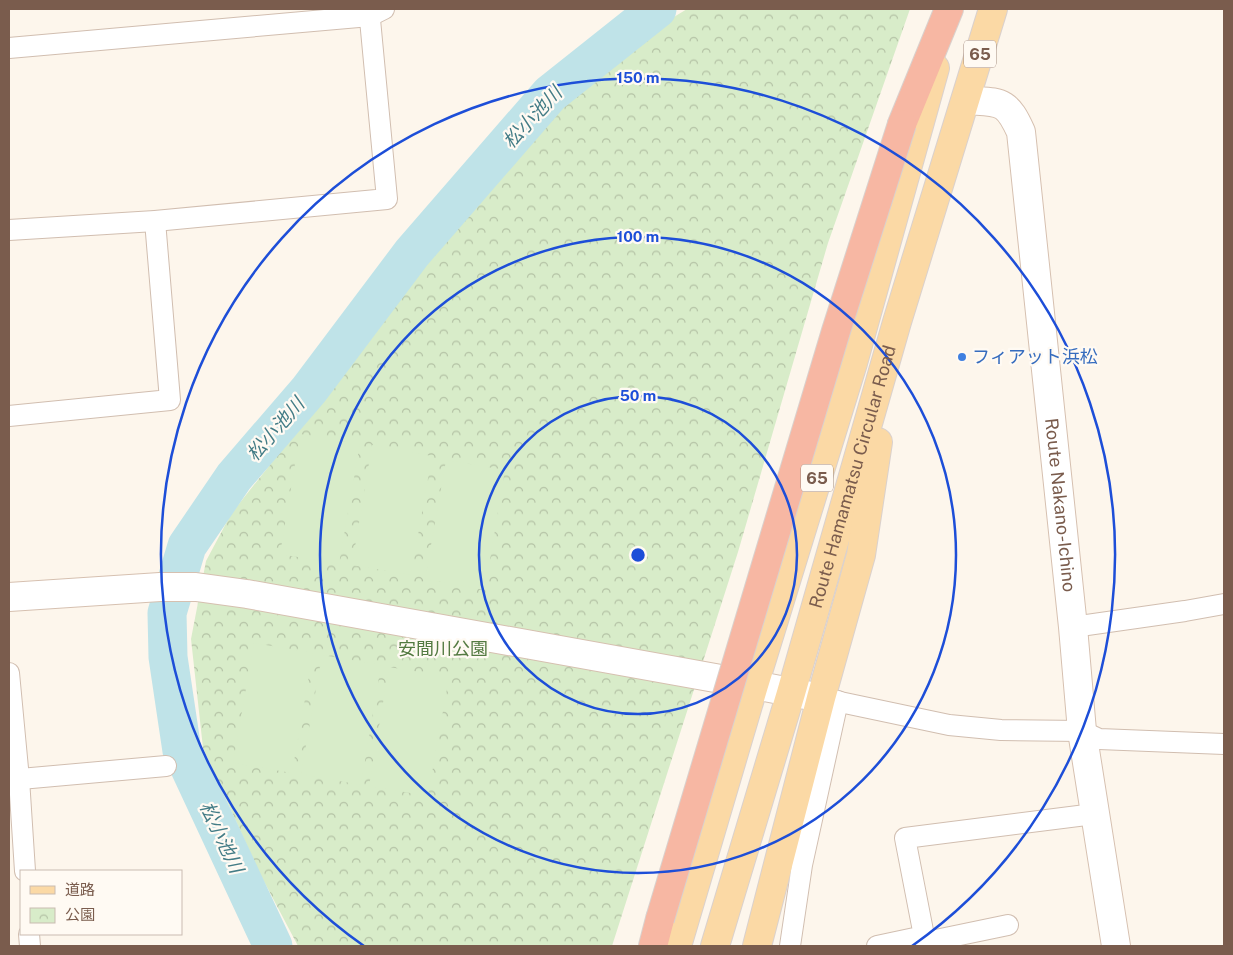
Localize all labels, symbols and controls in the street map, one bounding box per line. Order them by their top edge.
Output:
road number: 65 [964,41,996,68]
text: 150 m [616,69,660,86]
water label: 松小池川 [498,80,567,152]
text: 100 m [617,228,659,245]
street label: Route Hamamatsu Circular Road [805,343,900,611]
place label: フィアット浜松 [972,346,1098,367]
marker: フィアット浜松 [956,351,968,363]
text: 50 m [620,387,656,404]
water label: 松小池川 [242,392,310,465]
street label: Route Nakano-Ichino [1041,417,1080,593]
road number: 65 [801,464,833,492]
centre of rings [629,546,647,564]
park label: 安間川公園 [398,638,488,659]
water label: 松小池川 [196,798,249,878]
legend [20,870,182,935]
text: 道路 [65,881,95,898]
text: 公園 [65,906,95,923]

